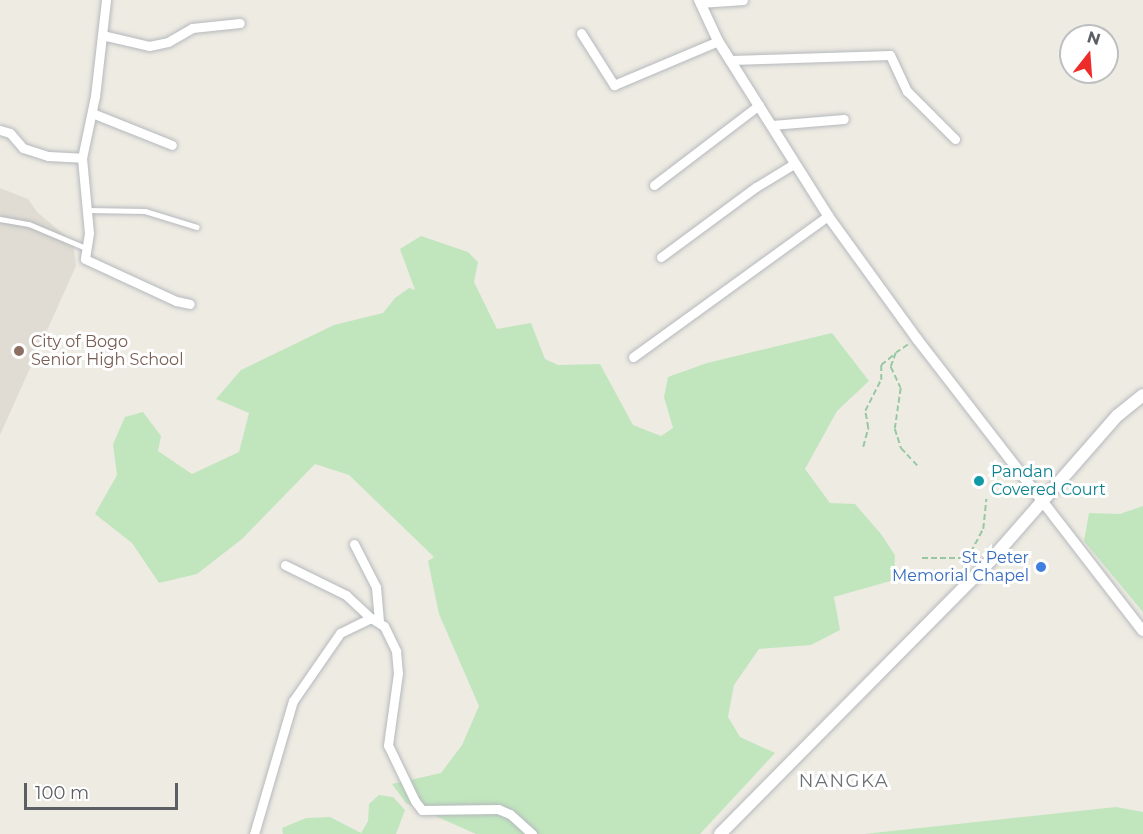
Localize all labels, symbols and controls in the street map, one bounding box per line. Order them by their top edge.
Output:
north arrow [1059,24,1119,84]
text: N [1085,27,1103,49]
place label: City of Bogo Senior High School [31,332,183,370]
marker: City of Bogo Senior High School [12,344,26,358]
place label: Pandan Covered Court [991,462,1106,500]
marker: Pandan Covered Court [972,474,986,488]
place label: St. Peter Memorial Chapel [892,548,1029,586]
marker: St. Peter Memorial Chapel [1034,560,1048,574]
district label: NANGKA [799,770,889,792]
scale bar [27,771,182,809]
text: 100 m [35,782,89,804]

